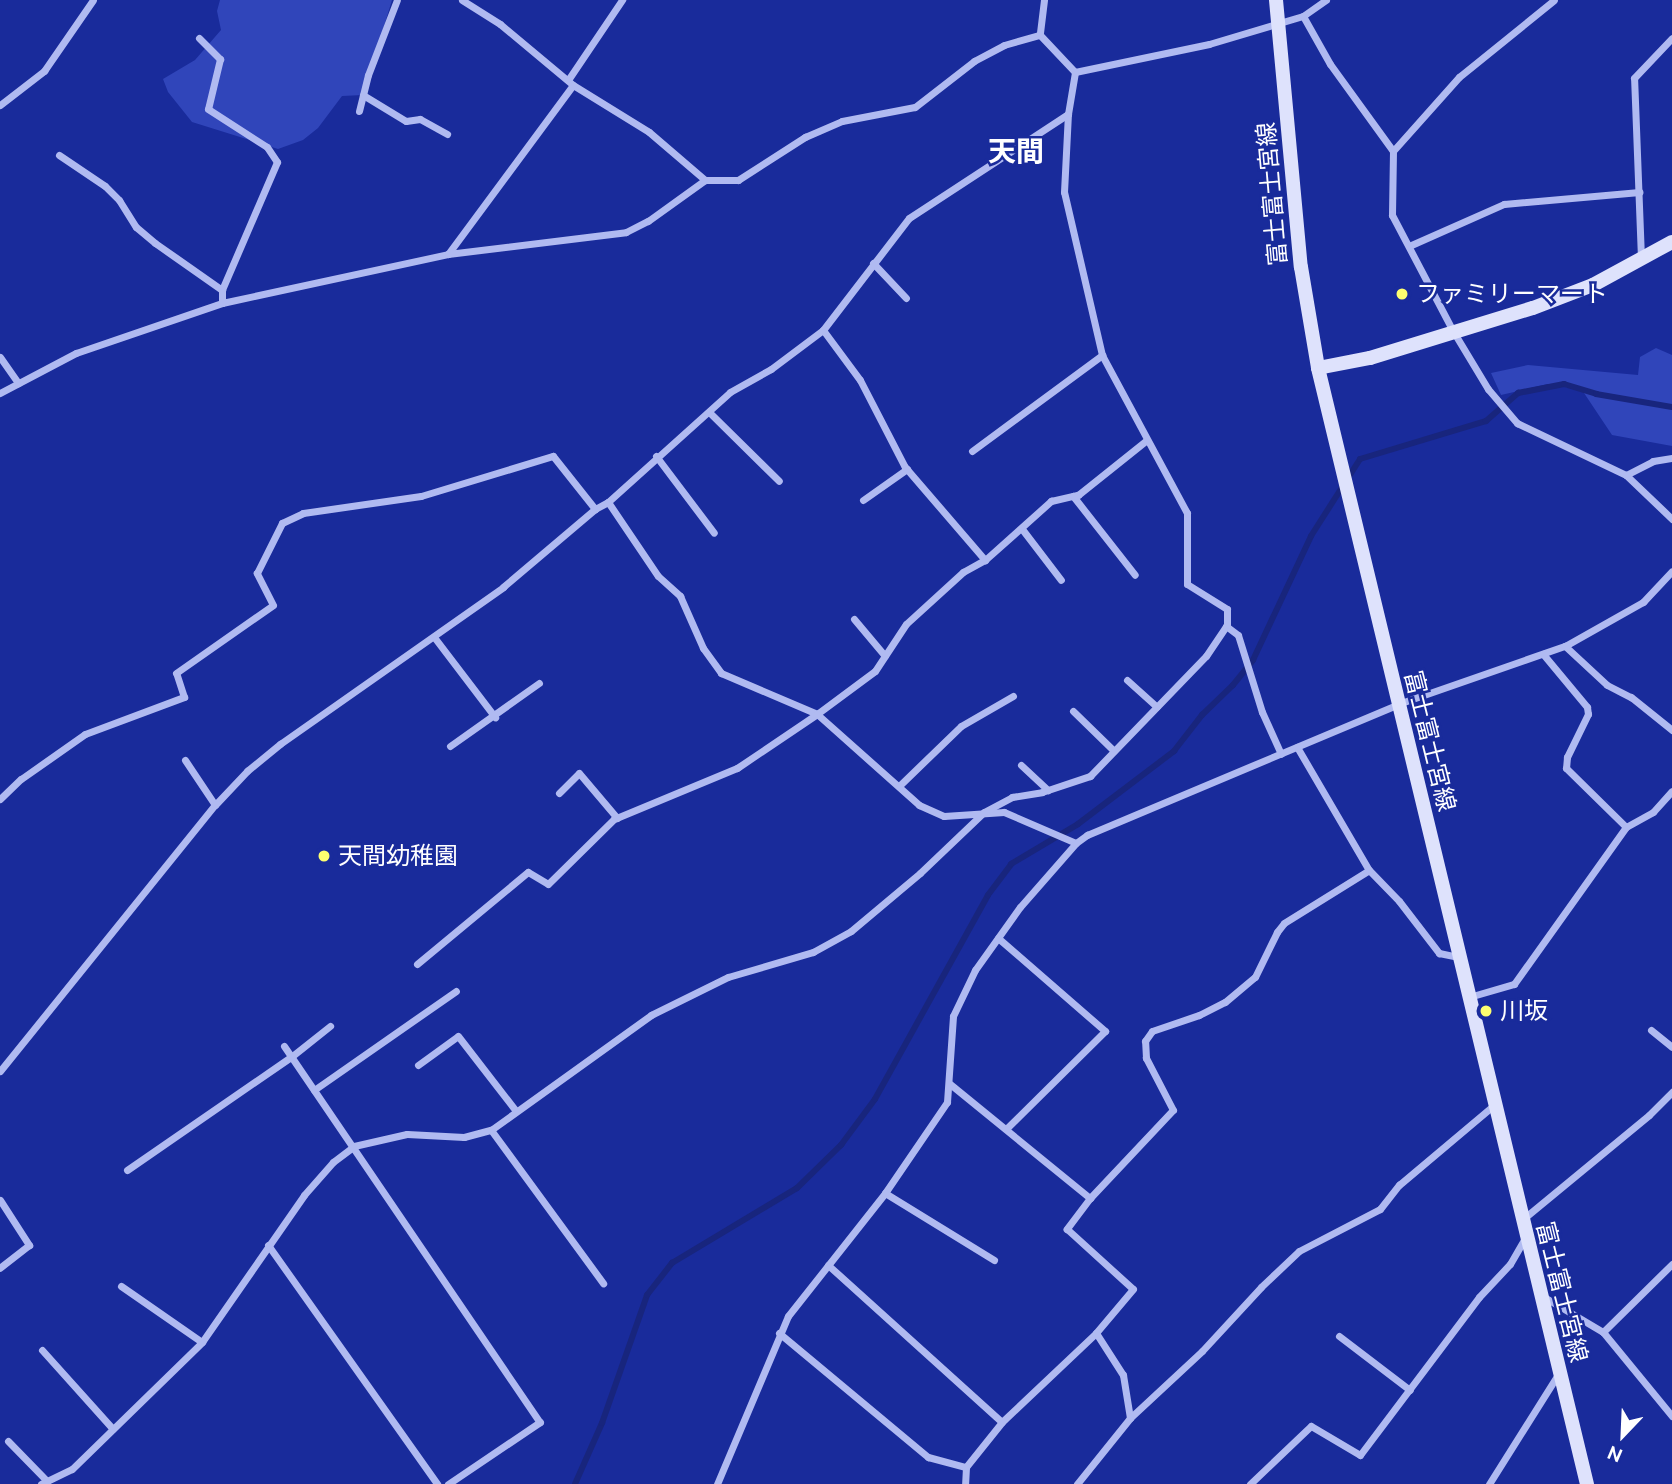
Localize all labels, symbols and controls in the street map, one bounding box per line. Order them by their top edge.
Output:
street label: 富士富士宮線 [1251,121,1293,267]
district label: 天間 [988,134,1044,168]
place label: ファミリーマート [1416,280,1608,308]
marker: ファミリーマート [1394,286,1410,302]
street label: 富士富士宮線 [1399,668,1461,814]
place label: 天間幼稚園 [338,842,458,870]
marker: 天間幼稚園 [316,848,332,864]
place label: 川坂 [1500,997,1548,1025]
marker: 川坂 [1478,1003,1494,1019]
street label: 富士富士宮線 [1531,1219,1593,1365]
north arrow [1588,1400,1658,1470]
text: N [1604,1441,1626,1467]

